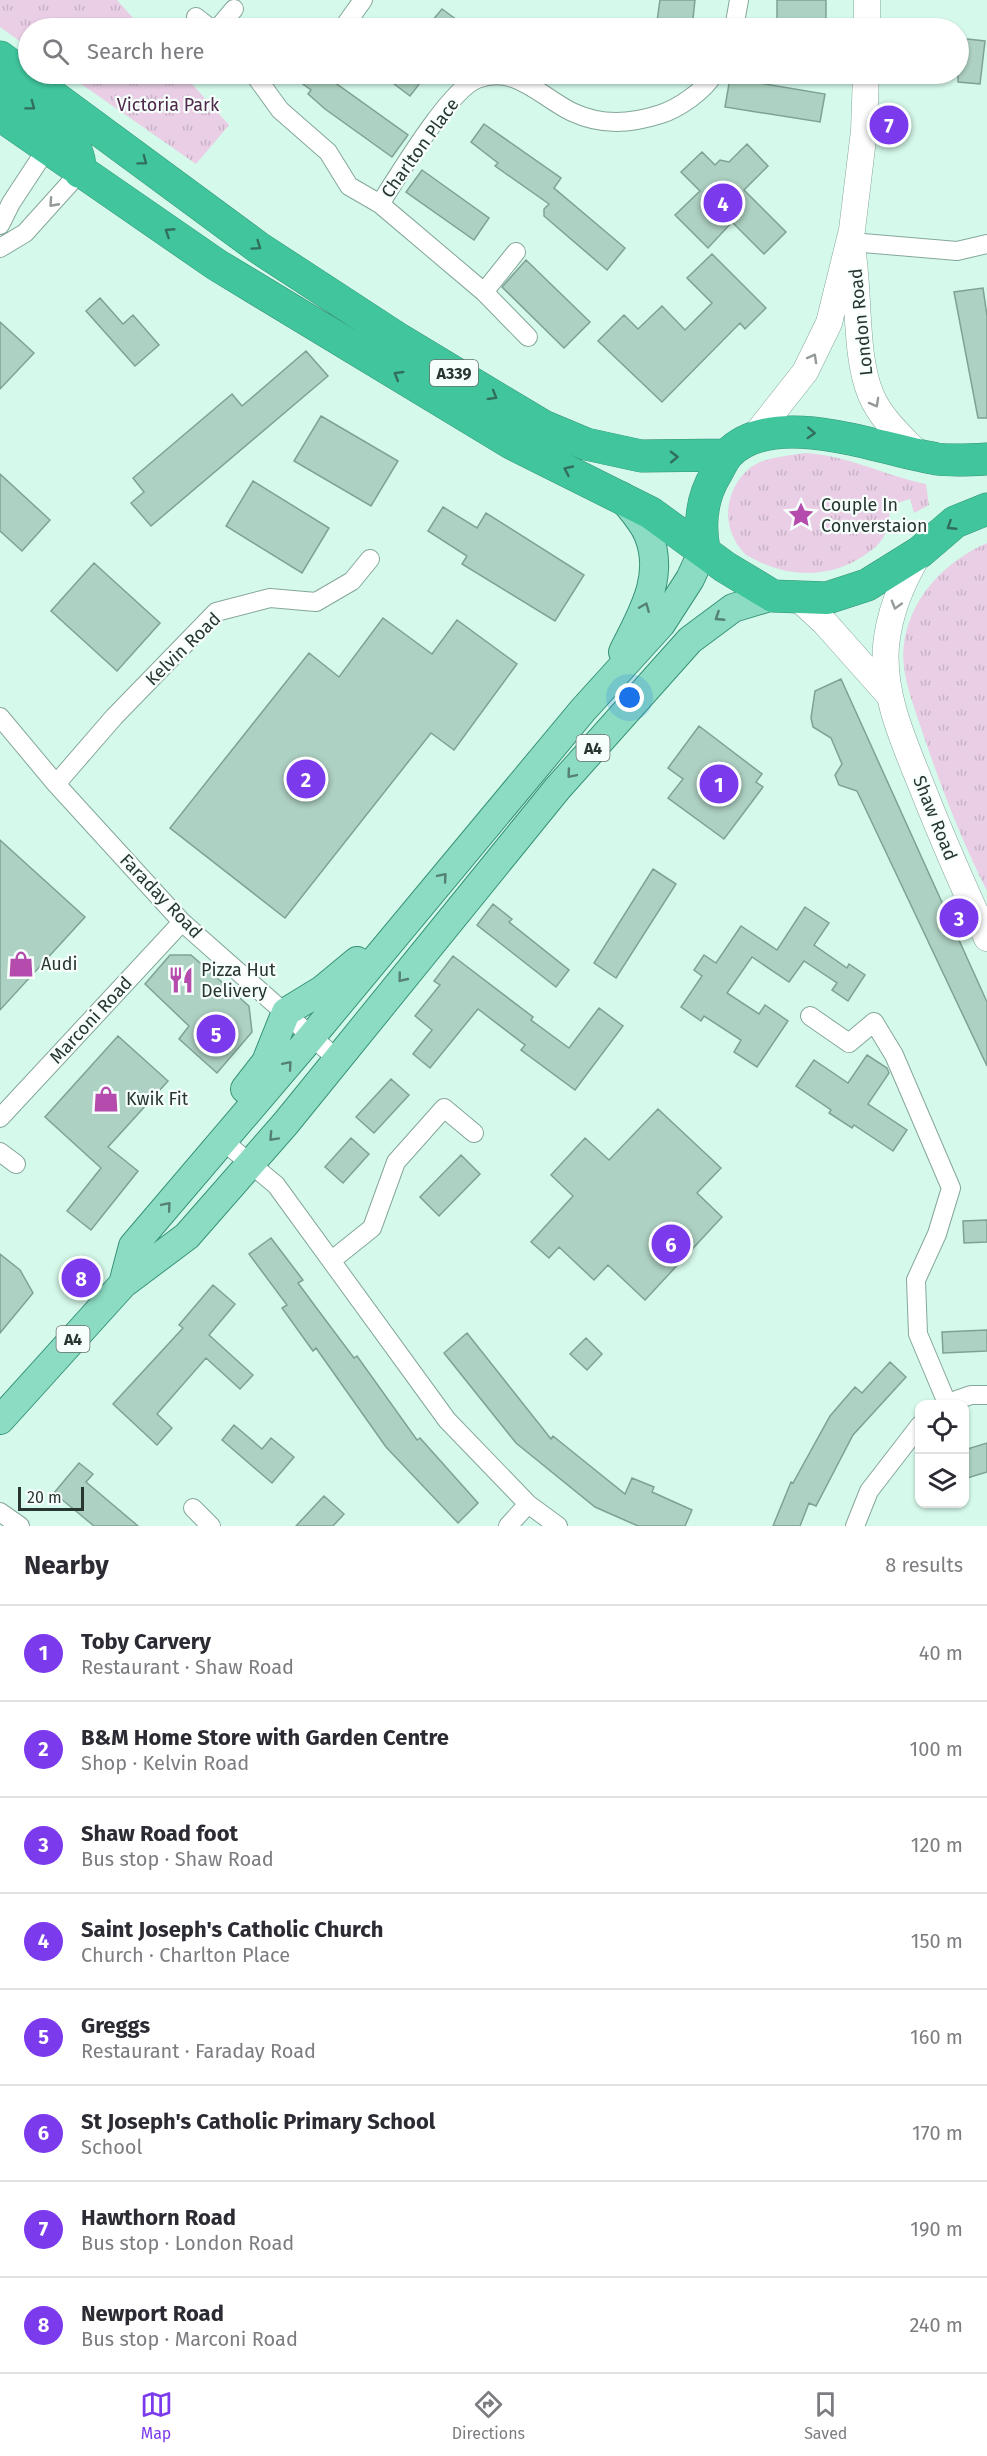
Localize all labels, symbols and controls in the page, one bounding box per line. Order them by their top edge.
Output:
search box [18,18,969,84]
icon: search [39,35,72,68]
text: Search here [87,38,205,65]
park label: Victoria Park [117,94,220,116]
street label: Charlton Place [376,94,464,202]
one-way arrow [24,99,35,110]
pin: 7 [870,102,908,148]
one-way arrow [137,154,148,165]
pin: 4 [704,180,742,226]
one-way arrow [49,196,60,207]
one-way arrow [164,229,175,240]
one-way arrow [251,239,262,250]
street label: London Road [844,267,878,377]
one-way arrow [806,354,817,364]
road number: A339 [430,360,478,386]
one-way arrow [394,370,404,382]
one-way arrow [486,389,497,400]
one-way arrow [868,396,879,407]
one-way arrow [806,427,815,440]
one-way arrow [670,451,679,463]
one-way arrow [563,466,574,478]
place label: Couple In Converstaion [821,494,928,537]
place icon: Couple In Converstaion [786,500,816,530]
one-way arrow [947,519,958,530]
one-way arrow [891,599,903,610]
one-way arrow [638,602,650,613]
street label: Kelvin Road [141,608,225,690]
one-way arrow [714,610,725,621]
your location [615,683,644,712]
road number: A4 [576,735,610,761]
pin: 2 [286,756,326,802]
pin: 1 [700,762,738,806]
one-way arrow [567,767,578,778]
street label: Shaw Road [908,773,962,863]
street label: Faraday Road [115,849,207,943]
one-way arrow [435,873,446,884]
pin: 3 [940,896,978,940]
shop icon: Audi [6,949,36,979]
place label: Audi [41,953,78,975]
place label: Pizza Hut Delivery [201,959,276,1002]
restaurant icon: Pizza Hut Delivery [166,965,196,995]
street label: Marconi Road [45,972,137,1068]
one-way arrow [398,972,409,983]
pin: 5 [196,1012,236,1056]
one-way arrow [281,1061,292,1072]
shop icon: Kwik Fit [91,1084,121,1114]
place label: Kwik Fit [126,1088,189,1110]
one-way arrow [269,1130,280,1140]
one-way arrow [160,1202,171,1213]
pin: 6 [652,1222,690,1266]
pin: 8 [62,1256,100,1300]
road number: A4 [56,1326,90,1352]
map controls [915,1400,969,1508]
button: locate [915,1400,969,1454]
button: layers [915,1454,969,1508]
scale bar [18,1484,84,1512]
text: 20 m [27,1488,62,1507]
text: Nearby [24,1550,109,1581]
text: 8 results [885,1553,963,1577]
text: Toby Carvery [81,1628,211,1655]
text: 1 [39,1641,48,1665]
text: 40 m [919,1641,963,1665]
text: Restaurant · Shaw Road [81,1655,294,1679]
text: B&M Home Store with Garden Centre [81,1724,449,1751]
text: 2 [38,1737,49,1761]
text: 100 m [910,1737,963,1761]
text: Shop · Kelvin Road [81,1751,249,1775]
text: Shaw Road foot [81,1820,238,1847]
text: 3 [38,1833,49,1857]
text: 120 m [911,1833,963,1857]
text: Bus stop · Shaw Road [81,1847,274,1871]
text: Saint Joseph's Catholic Church [81,1916,383,1943]
text: 4 [38,1929,49,1953]
text: 150 m [911,1929,963,1953]
text: Church · Charlton Place [81,1943,290,1967]
text: Greggs [81,2012,150,2039]
text: 5 [38,2025,49,2049]
text: 160 m [910,2025,963,2049]
text: Restaurant · Faraday Road [81,2039,316,2063]
text: St Joseph's Catholic Primary School [81,2108,435,2135]
text: 6 [38,2121,49,2145]
text: 170 m [912,2121,963,2145]
text: School [81,2135,142,2159]
text: Hawthorn Road [81,2204,236,2231]
text: 7 [39,2217,48,2241]
text: 190 m [910,2217,963,2241]
text: Bus stop · London Road [81,2231,294,2255]
text: Newport Road [81,2300,224,2327]
text: 8 [38,2313,49,2337]
text: 240 m [909,2313,963,2337]
text: Bus stop · Marconi Road [81,2327,298,2351]
tab: Map [140,2388,173,2443]
tab: Directions [452,2388,525,2443]
tab: Saved [804,2388,847,2443]

